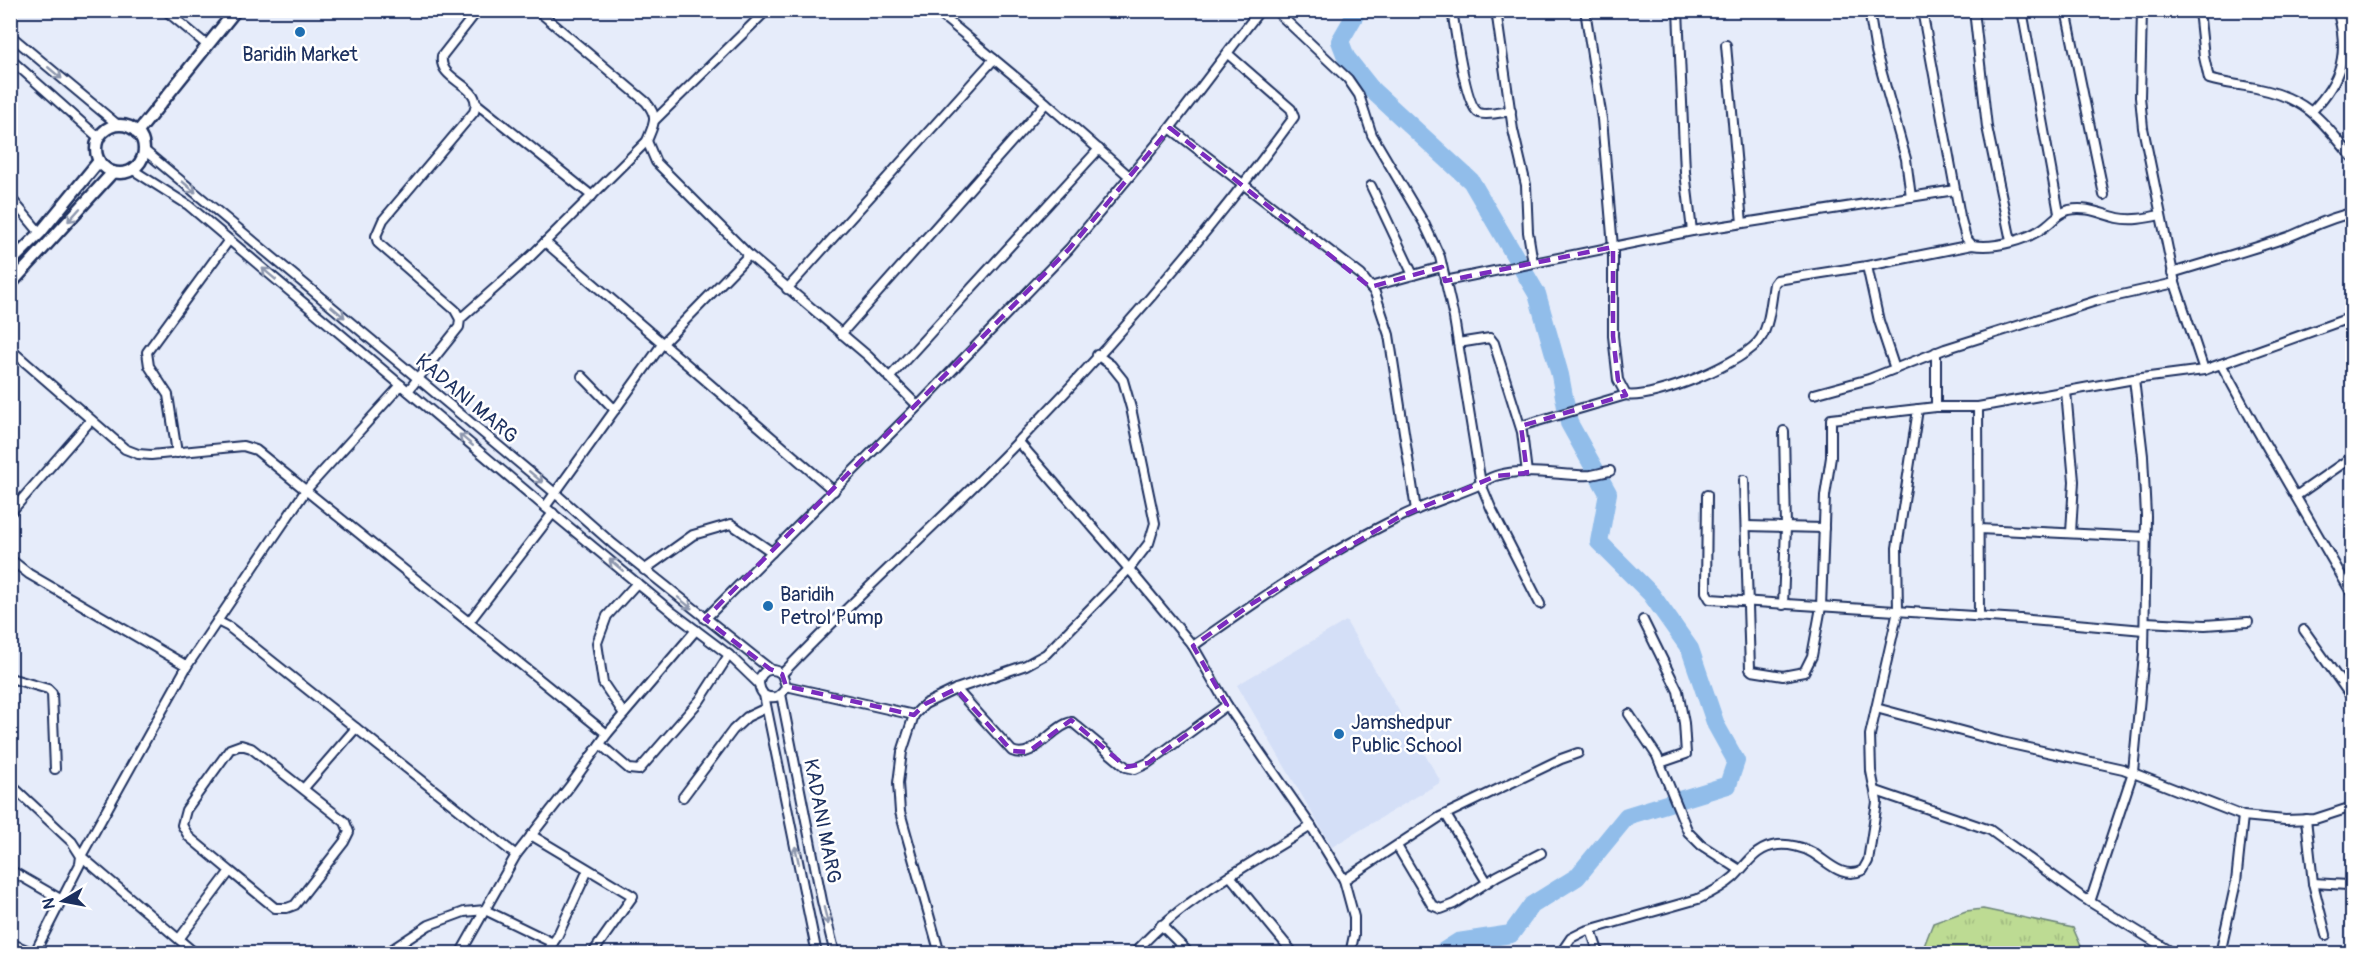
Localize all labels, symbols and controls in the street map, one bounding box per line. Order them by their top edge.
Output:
marker: Baridih Market [293,25,307,39]
place label: Baridih Market [242,42,359,67]
one-way arrow [47,66,62,80]
one-way arrow [181,180,196,194]
one-way arrow [67,208,81,223]
one-way arrow [261,267,277,280]
one-way arrow [330,305,346,318]
street label: KADANI MARG [410,348,523,449]
one-way arrow [459,433,474,447]
one-way arrow [528,471,544,484]
one-way arrow [608,559,624,572]
place label: Baridih Petrol Pump [780,582,883,630]
one-way arrow [677,597,693,610]
marker: Baridih Petrol Pump [761,599,775,613]
place label: Jamshedpur Public School [1351,710,1462,758]
marker: Jamshedpur Public School [1332,727,1346,741]
street label: KADANI MARG [798,757,847,885]
one-way arrow [790,846,802,865]
north arrow [33,871,93,931]
text: N [38,896,60,910]
one-way arrow [821,907,833,926]

